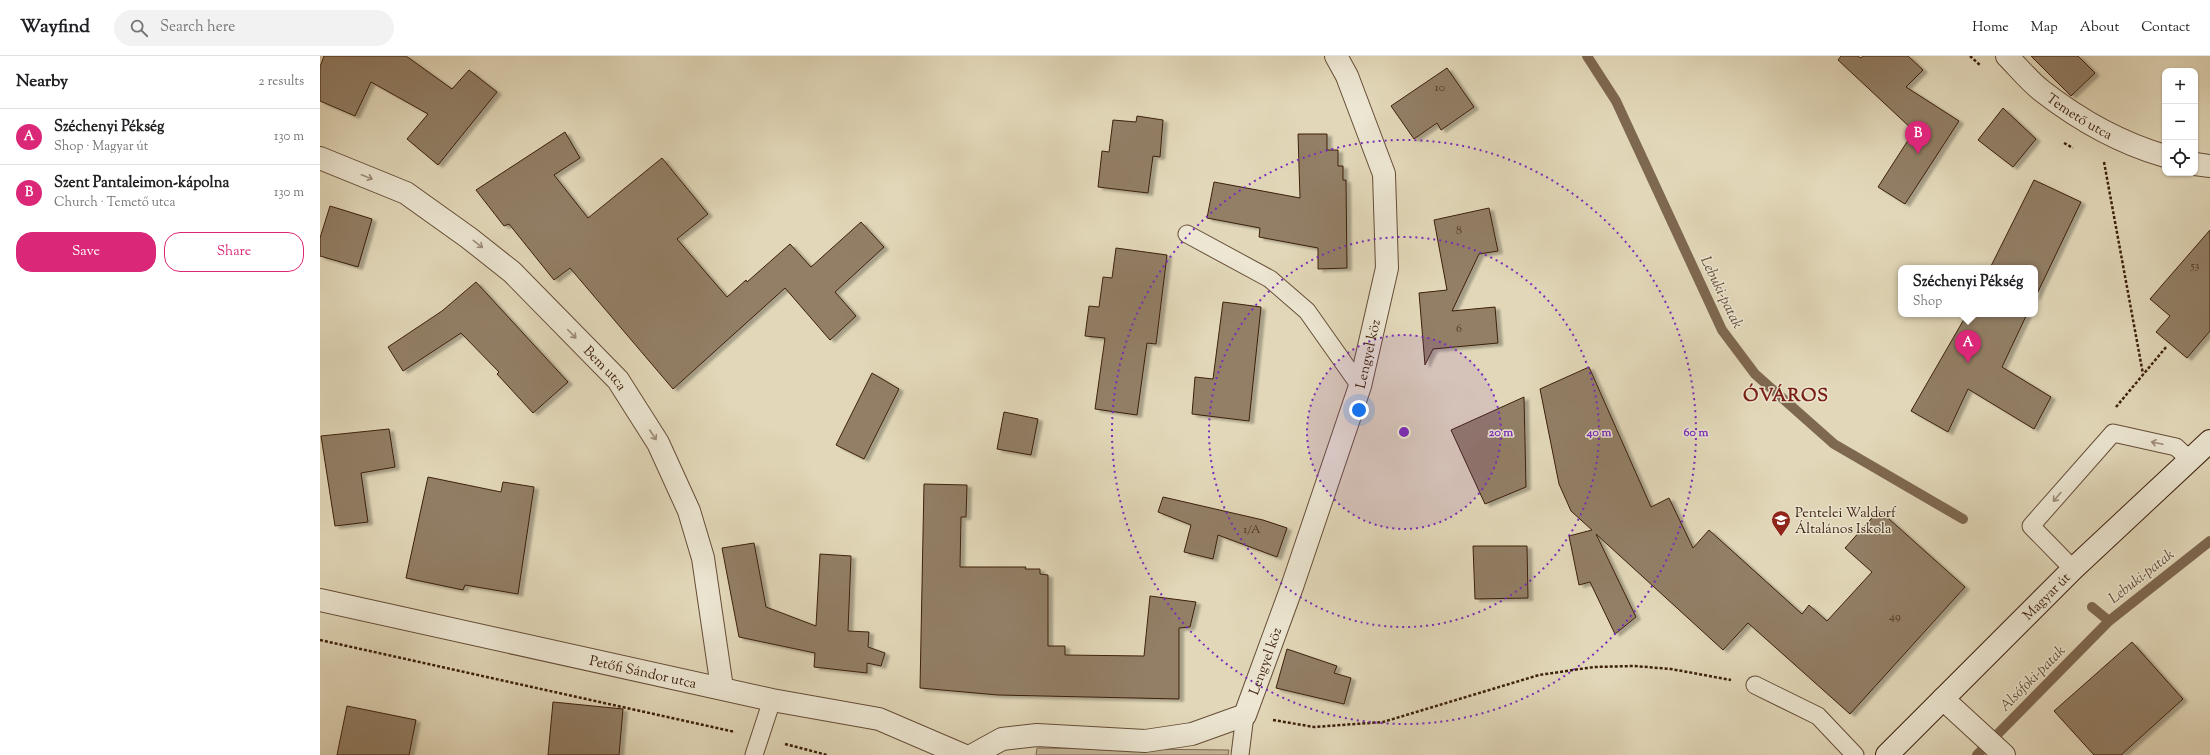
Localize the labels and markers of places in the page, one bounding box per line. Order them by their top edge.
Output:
pin: B [1905,121,1931,154]
pin: A [1955,330,1981,363]
centre of rings [1397,425,1411,439]
place label: Pentelei Waldorf Általános Iskola [1795,504,1897,540]
school or university icon: Pentelei Waldorf Általános Iskola [1770,509,1792,537]

